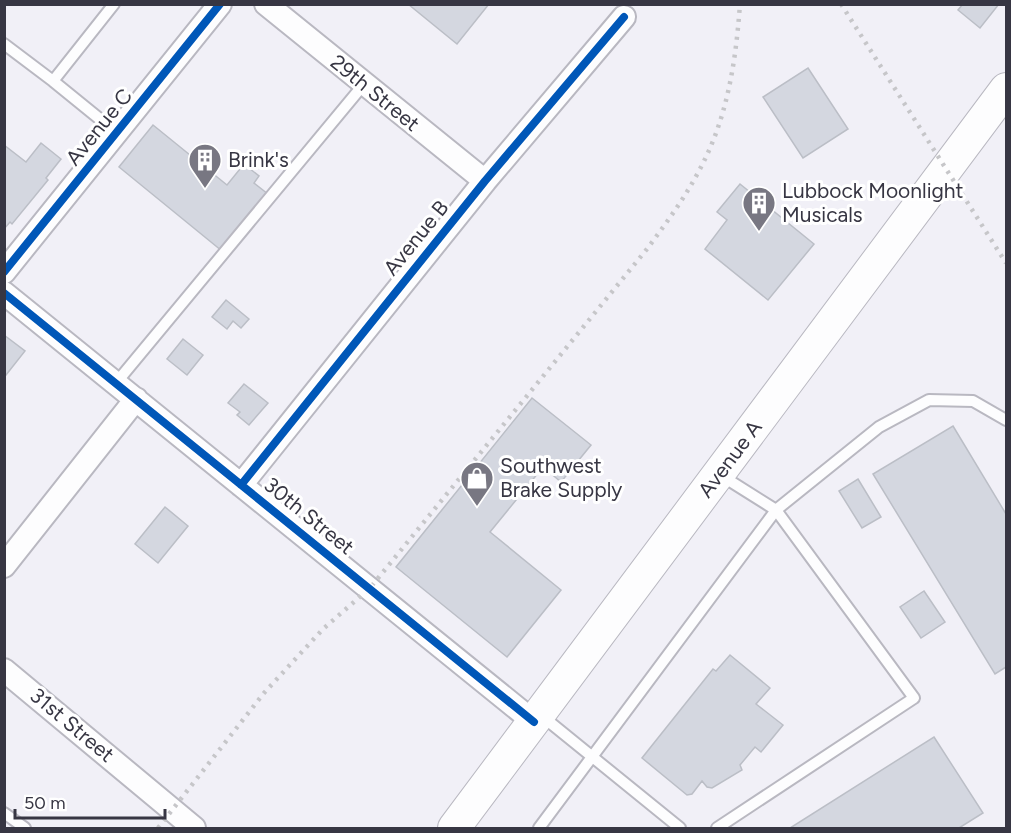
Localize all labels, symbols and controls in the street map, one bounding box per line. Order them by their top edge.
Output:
street label: 29th Street [326,49,425,136]
street label: Avenue C [60,83,137,170]
building icon: Brink's [187,142,223,189]
place label: Brink's [228,147,289,172]
place label: Lubbock Moonlight Musicals [782,178,964,227]
building icon: Lubbock Moonlight Musicals [741,185,777,232]
street label: Avenue B [378,195,453,280]
street label: Avenue A [692,415,767,502]
place label: Southwest Brake Supply [500,453,622,502]
shop icon: Southwest Brake Supply [459,460,495,507]
street label: 30th Street [259,472,359,560]
street label: 31st Street [25,682,119,767]
scale bar [15,782,165,820]
text: 50 m [24,792,66,814]

